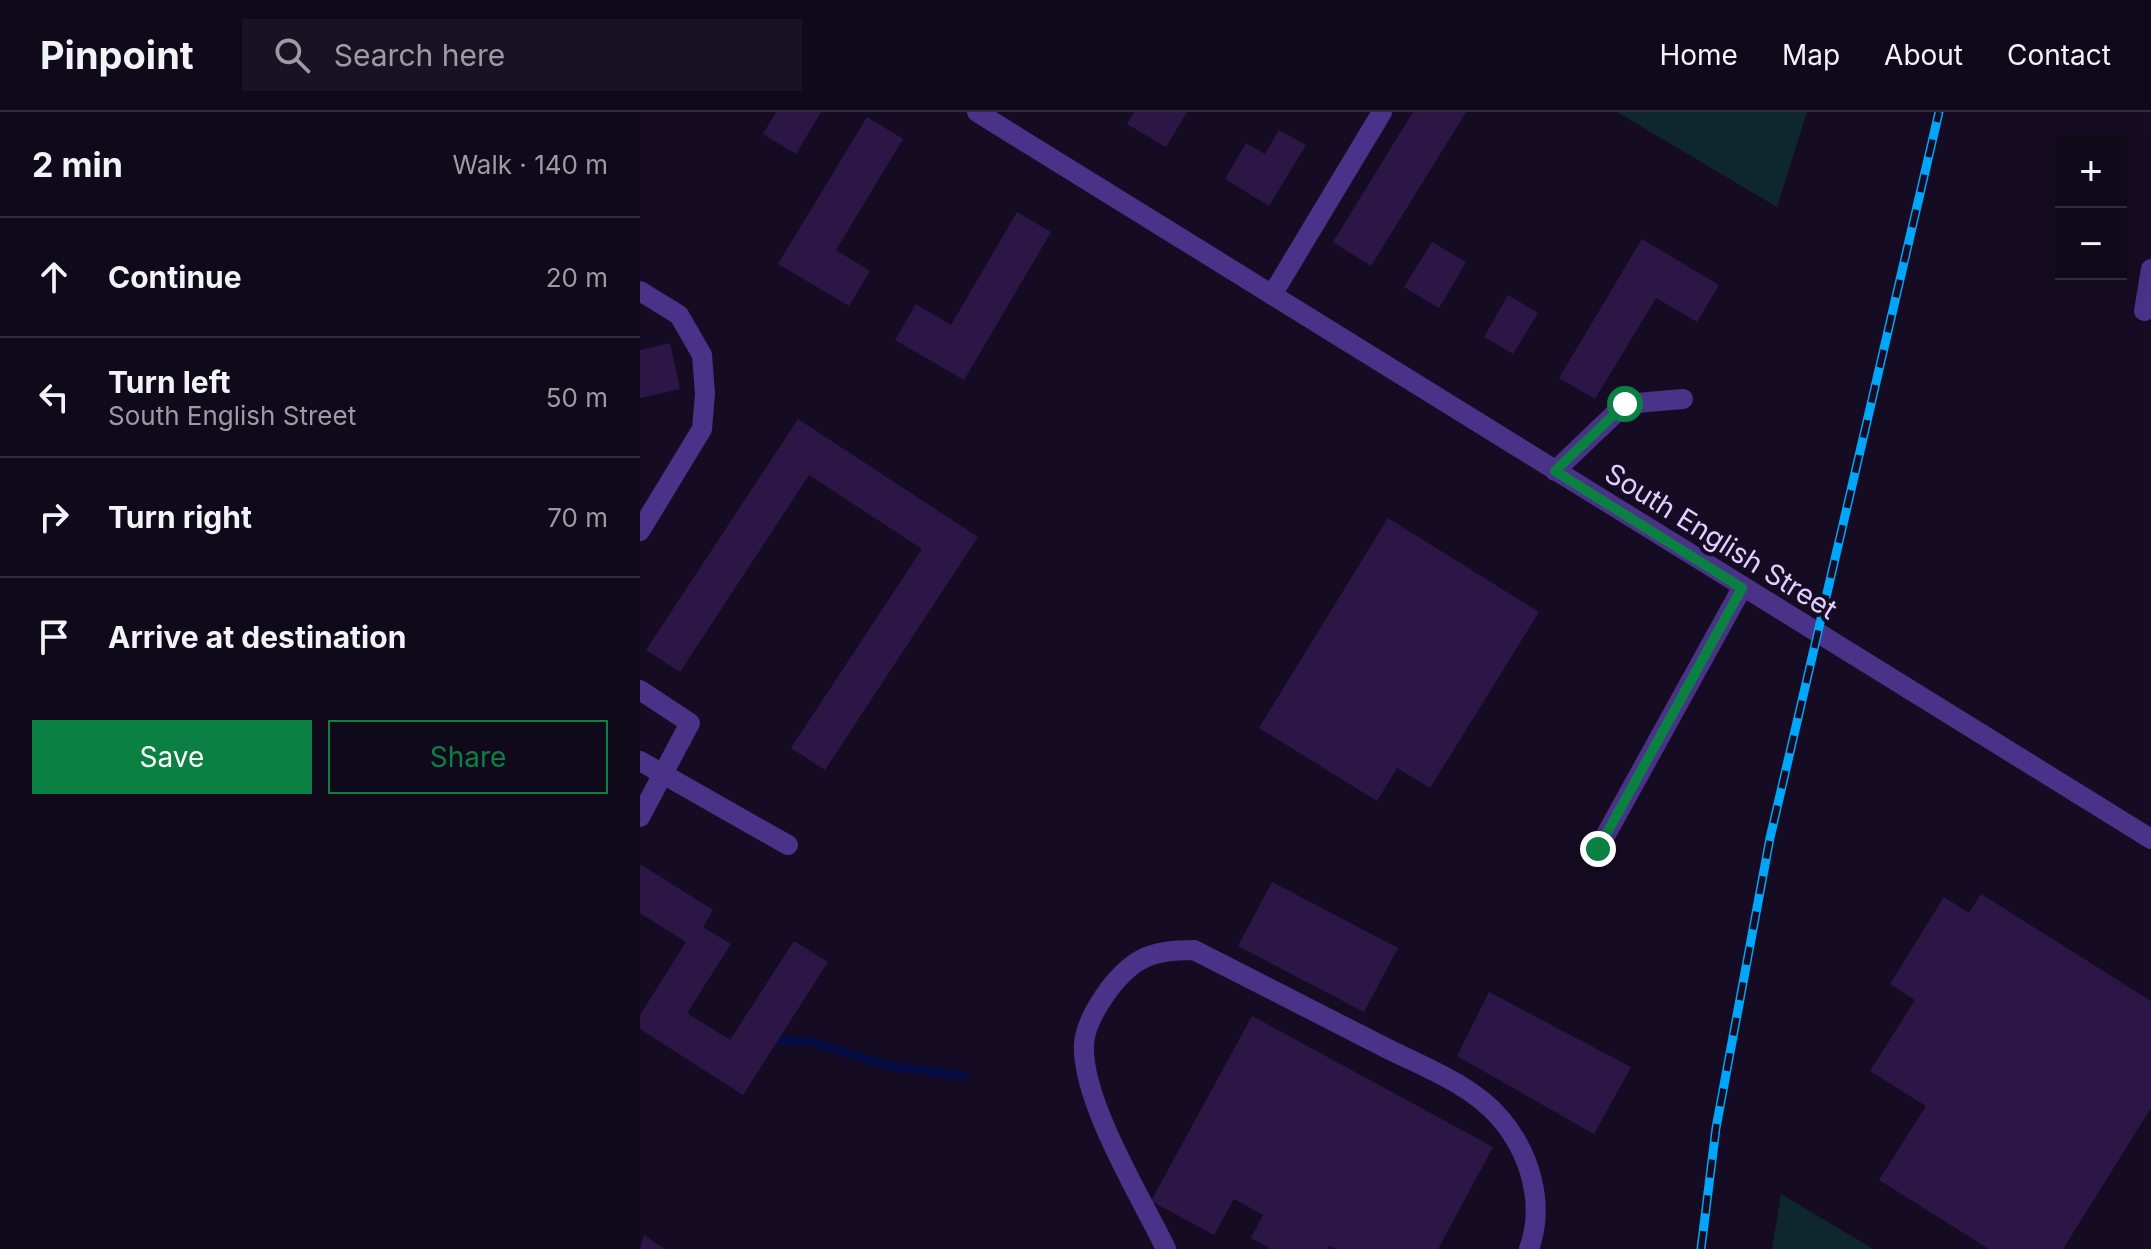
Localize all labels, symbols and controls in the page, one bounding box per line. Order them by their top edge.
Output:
search box [242,19,802,91]
text: Pinpoint [40,32,194,78]
icon: search [270,33,314,77]
text: Search here [334,37,505,73]
text: Home [1659,38,1738,72]
text: Map [1782,38,1840,72]
text: About [1884,38,1963,72]
text: Contact [2007,38,2111,72]
map controls [2055,136,2127,280]
button: + [2055,136,2127,208]
text: 2 min [32,144,123,185]
text: Walk · 140 m [453,149,608,180]
button: − [2055,208,2127,280]
icon: ahead [32,255,76,299]
text: Continue [108,259,242,295]
text: 20 m [546,262,608,293]
text: Turn left [108,364,230,400]
icon: left [32,375,76,419]
text: 50 m [546,382,608,413]
route start [1607,386,1643,422]
text: South English Street [108,400,356,431]
street label: South English Street [1599,456,1843,626]
icon: right [32,495,76,539]
text: Turn right [108,499,252,535]
text: 70 m [547,502,608,533]
icon: arrive [32,615,76,659]
text: Arrive at destination [108,619,406,655]
button: Save [32,720,312,794]
button: Share [328,720,608,794]
route end [1580,831,1616,867]

